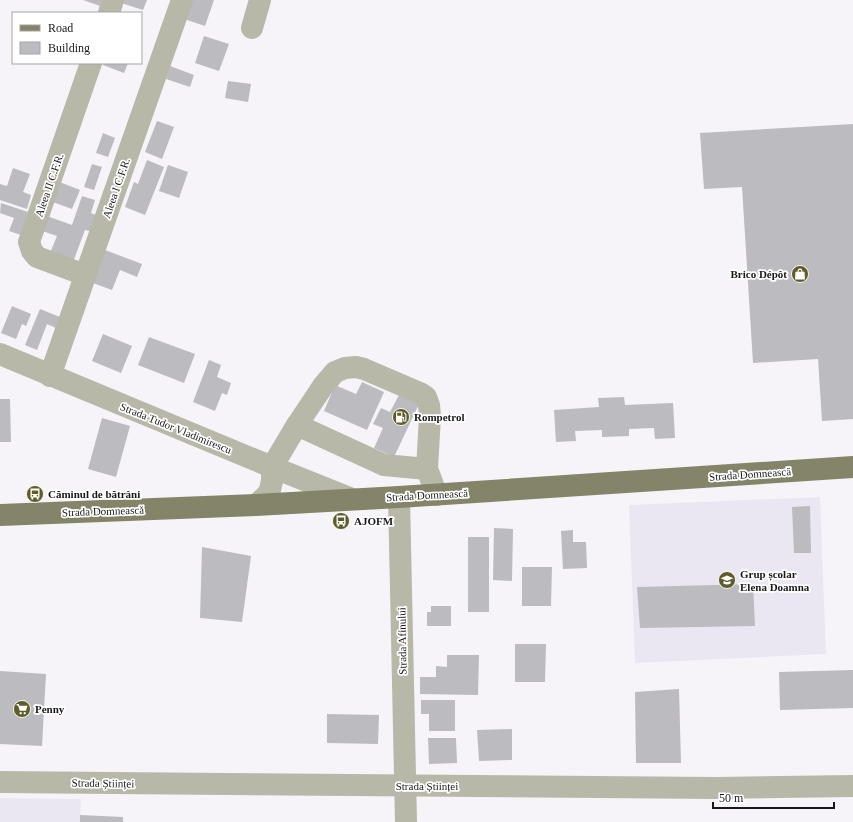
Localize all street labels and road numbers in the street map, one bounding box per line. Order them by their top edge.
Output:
street label: Aleea II C.F.R. [32,151,66,218]
street label: Aleea I C.F.R. [100,156,132,220]
street label: Strada Tudor Vladimirescu [119,400,234,456]
street label: Strada Domnească [709,465,792,483]
street label: Strada Domnească [386,487,468,503]
street label: Strada Domnească [62,504,144,518]
street label: Strada Afinului [395,607,409,675]
street label: Strada Științei [72,776,134,790]
street label: Strada Științei [396,780,458,792]

